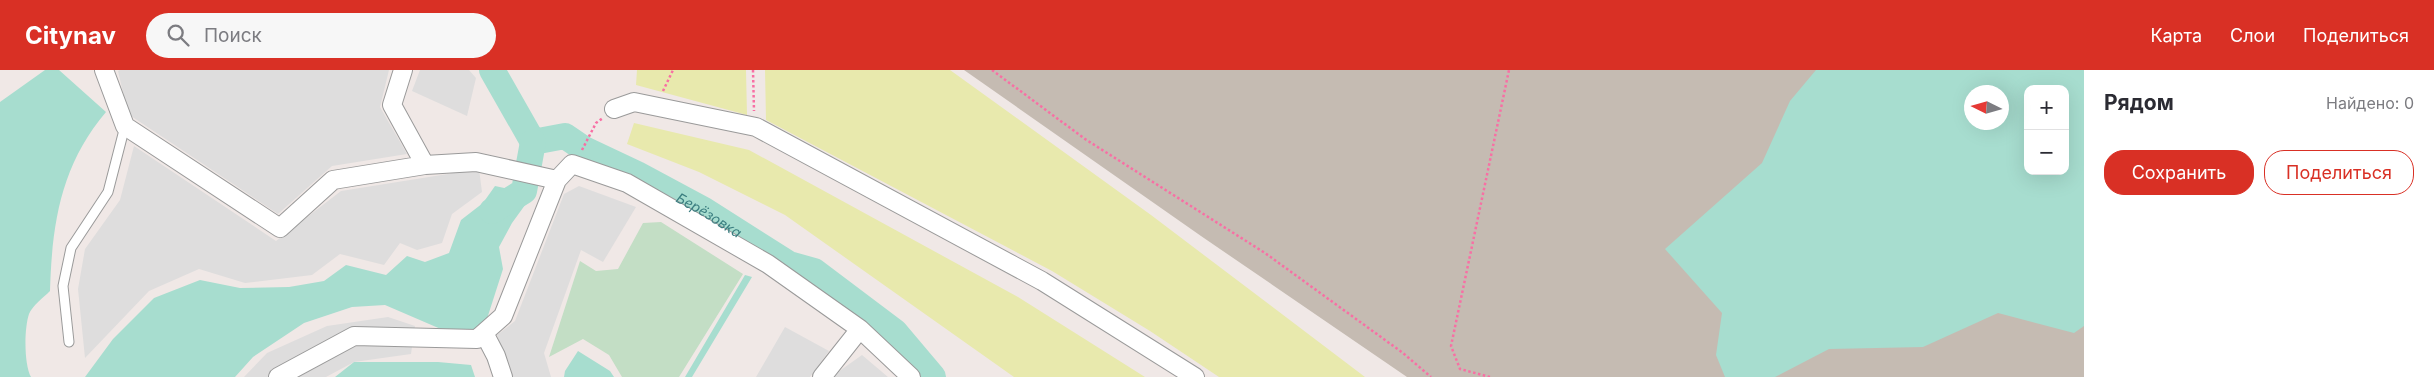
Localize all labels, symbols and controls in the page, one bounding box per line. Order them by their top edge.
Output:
search box [146,13,496,58]
text: Citynav [25,21,116,50]
icon: search [164,21,192,49]
text: Поиск [204,24,262,47]
text: Карта [2150,25,2202,46]
text: Слои [2230,25,2275,46]
text: Поделиться [2303,25,2409,46]
north arrow [1964,85,2009,130]
map controls [2024,85,2069,175]
button: + [2024,85,2069,130]
text: Рядом [2104,90,2174,115]
text: Найдено: 0 [2326,93,2414,113]
button: − [2024,130,2069,175]
button: Сохранить [2104,150,2254,195]
button: Поделиться [2264,150,2414,195]
water label: Берёзовка [674,188,746,241]

